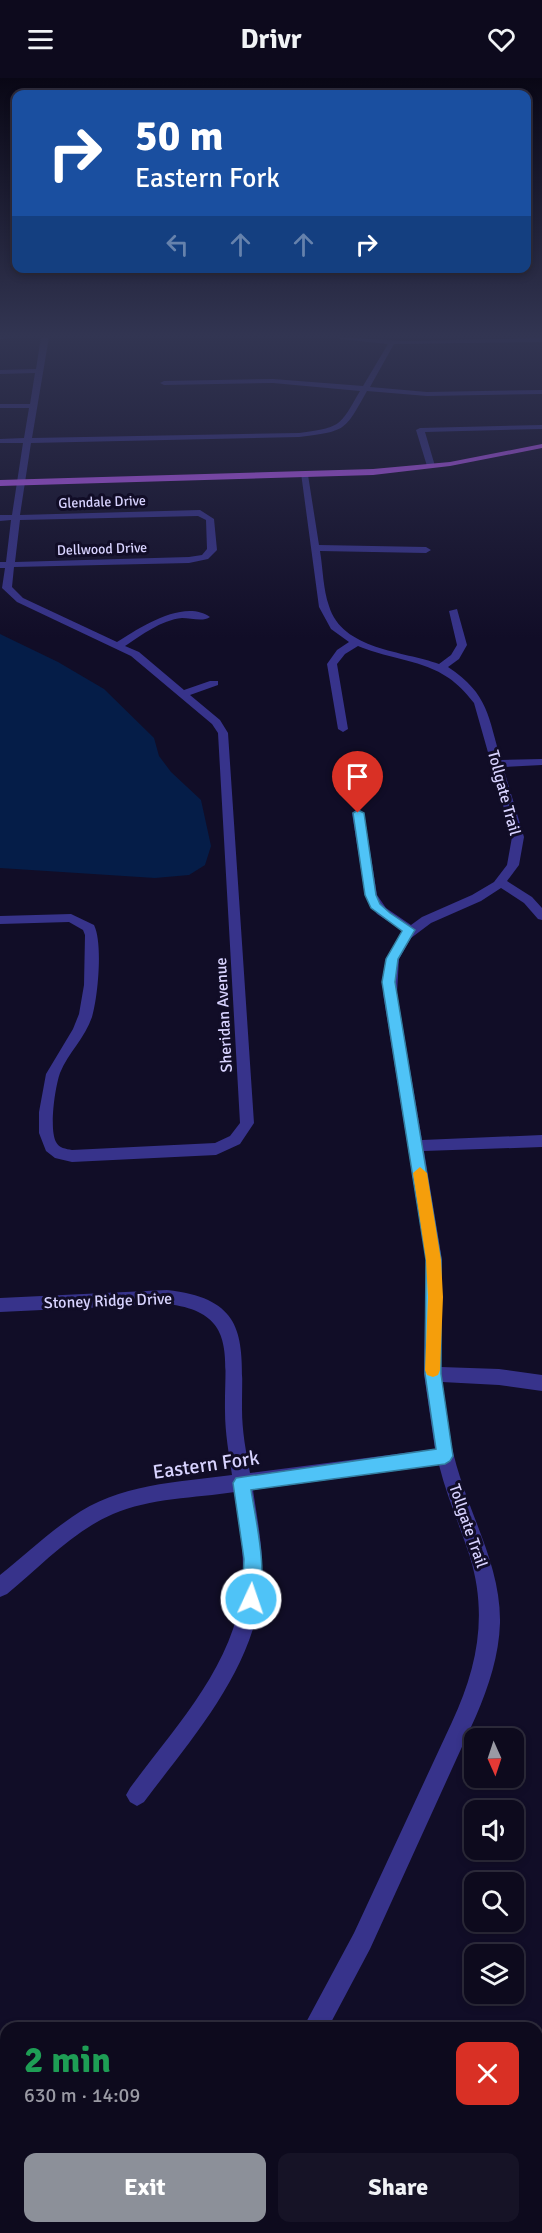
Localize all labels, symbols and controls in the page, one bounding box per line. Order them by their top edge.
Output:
icon: menu [24,23,57,56]
text: Drivr [241,23,301,56]
icon: heart [485,23,518,56]
text: 50 m [135,111,224,162]
icon: right [36,114,114,192]
text: Eastern Fork [135,162,280,195]
icon: left [161,228,194,261]
icon: ahead [224,228,257,261]
icon: ahead [287,228,320,261]
icon: right [350,228,383,261]
street label: Glendale Drive [58,492,146,512]
street label: Dellwood Drive [57,539,147,559]
street label: Tollgate Trail [483,748,525,838]
pin [332,751,383,813]
icon: arrive [341,760,374,793]
street label: Sheridan Avenue [211,957,237,1073]
street label: Stoney Ridge Drive [43,1289,173,1313]
street label: Eastern Fork [151,1445,261,1485]
street label: Tollgate Trail [444,1481,492,1571]
position arrow [219,1567,283,1631]
north arrow [464,1728,524,1788]
map controls [464,1728,524,2004]
button: sound [464,1800,524,1860]
button: search [464,1872,524,1932]
button: layers [464,1944,524,2004]
text: 2 min [24,2038,111,2083]
button: close [456,2042,519,2105]
text: 630 m · 14:09 [24,2083,140,2108]
button: Exit [24,2153,266,2222]
button: Share [278,2153,519,2222]

